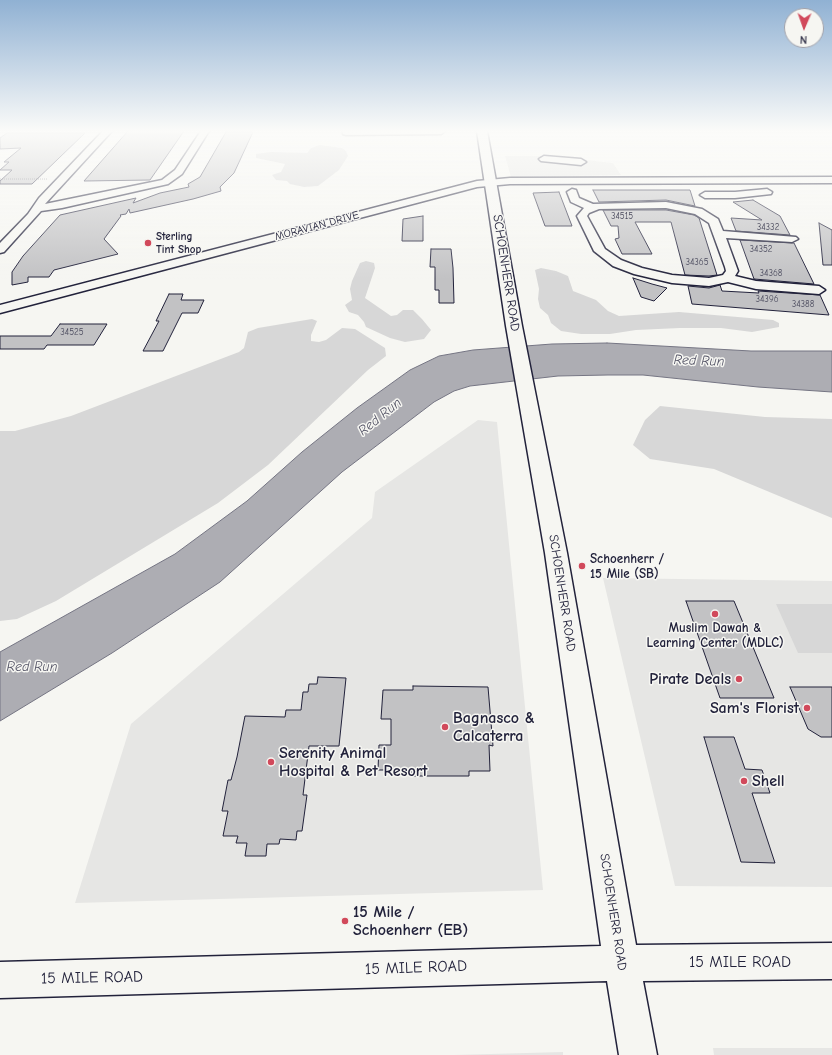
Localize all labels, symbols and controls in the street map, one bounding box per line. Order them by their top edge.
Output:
north arrow [784,8,824,48]
text: N [800,33,807,46]
street label: MORAVIAN DRIVE [273,208,361,244]
house number: 34515 [611,211,633,221]
street label: SCHOENHERR ROAD [489,213,523,333]
house number: 34332 [757,222,779,232]
place label: Sterling Tint Shop [156,230,201,256]
marker: Sterling Tint Shop [143,238,153,248]
house number: 34352 [749,244,773,254]
house number: 34365 [685,257,709,267]
house number: 34368 [760,268,782,278]
house number: 34396 [755,294,779,304]
house number: 34388 [792,299,814,309]
house number: 34525 [60,327,84,337]
water label: Red Run [673,352,725,370]
water label: Red Run [355,394,405,440]
street label: SCHOENHERR ROAD [545,533,579,653]
place label: Schoenherr / 15 Mile (SB) [590,551,664,582]
marker: Schoenherr / 15 Mile (SB) [577,561,587,571]
marker: Muslim Dawah & Learning Center (MDLC) [710,609,720,619]
place label: Muslim Dawah & Learning Center (MDLC) [646,620,784,651]
water label: Red Run [7,659,57,675]
place label: Pirate Deals [649,669,731,689]
marker: Pirate Deals [734,674,744,684]
place label: Sam's Florist [710,698,799,718]
marker: Sam's Florist [802,703,812,713]
place label: Bagnasco & Calcaterra [453,708,535,746]
marker: Bagnasco & Calcaterra [440,722,450,732]
place label: Serenity Animal Hospital & Pet Resort [279,743,427,781]
marker: Serenity Animal Hospital & Pet Resort [266,757,276,767]
place label: Shell [752,771,785,791]
marker: Shell [739,776,749,786]
street label: SCHOENHERR ROAD [596,852,630,972]
place label: 15 Mile / Schoenherr (EB) [353,902,468,940]
marker: 15 Mile / Schoenherr (EB) [340,916,350,926]
street label: 15 MILE ROAD [689,952,791,972]
street label: 15 MILE ROAD [365,957,467,979]
street label: 15 MILE ROAD [41,968,143,988]

